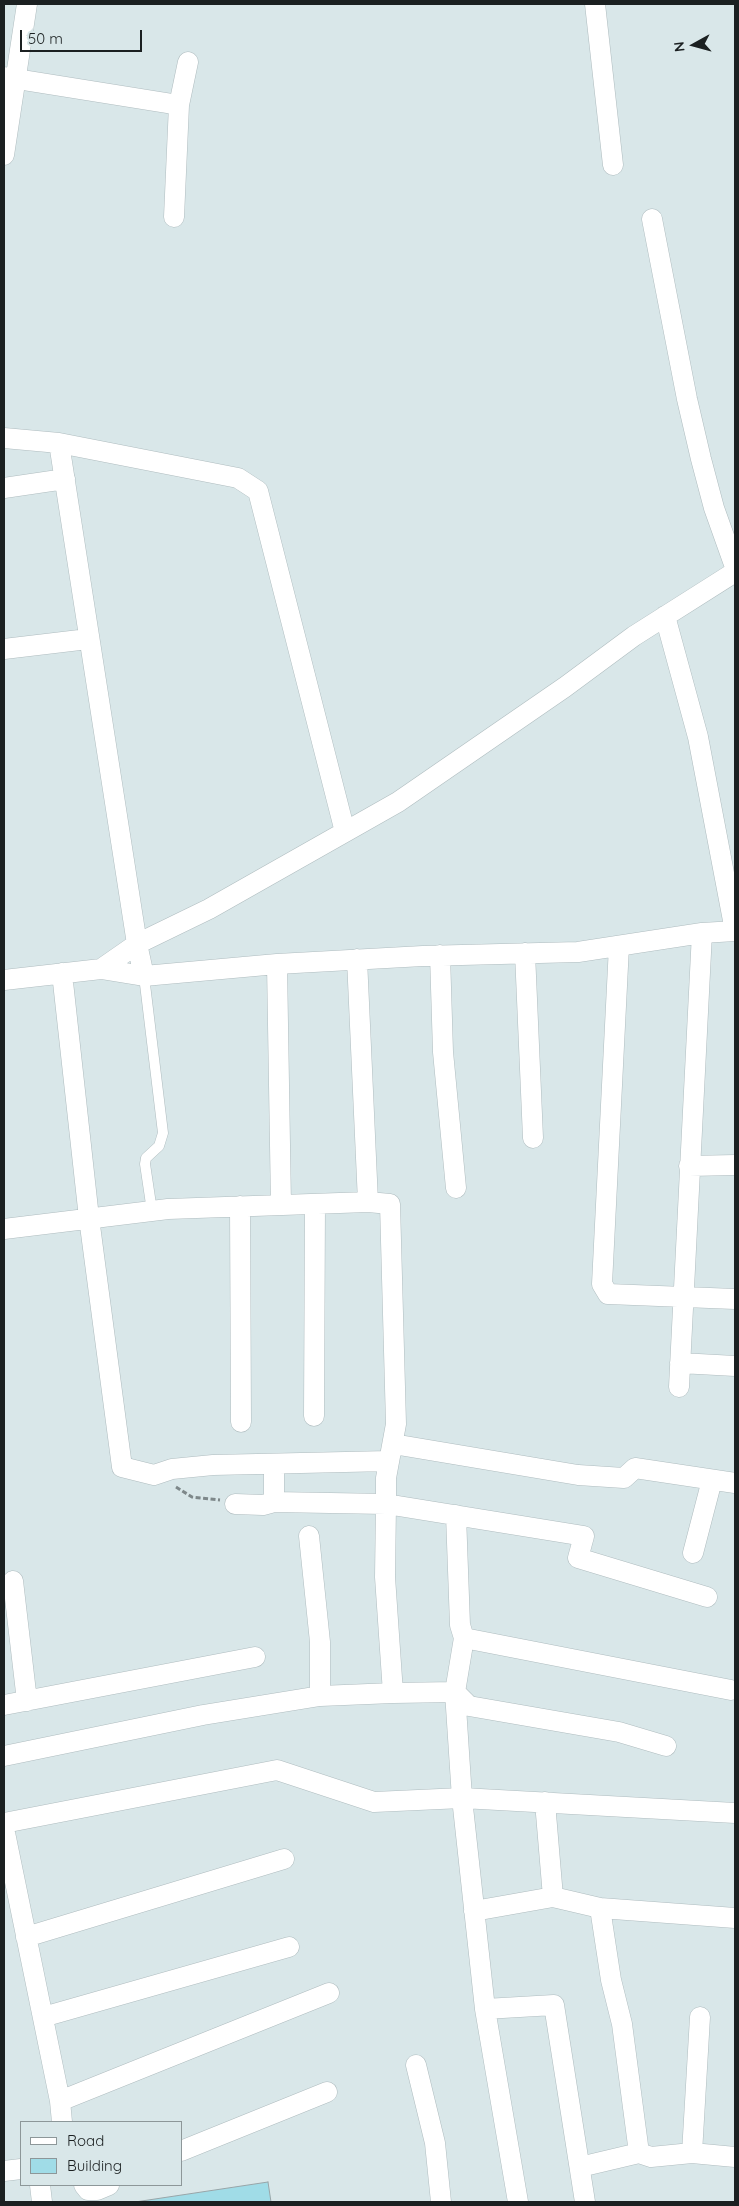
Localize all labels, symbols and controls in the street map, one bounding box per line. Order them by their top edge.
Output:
scale bar [22,20,145,52]
north arrow [669,20,719,70]
text: 50 m [28,29,63,48]
text: N [670,41,689,53]
legend [20,2121,182,2186]
text: Road [67,2131,104,2150]
text: Building [67,2156,122,2175]

